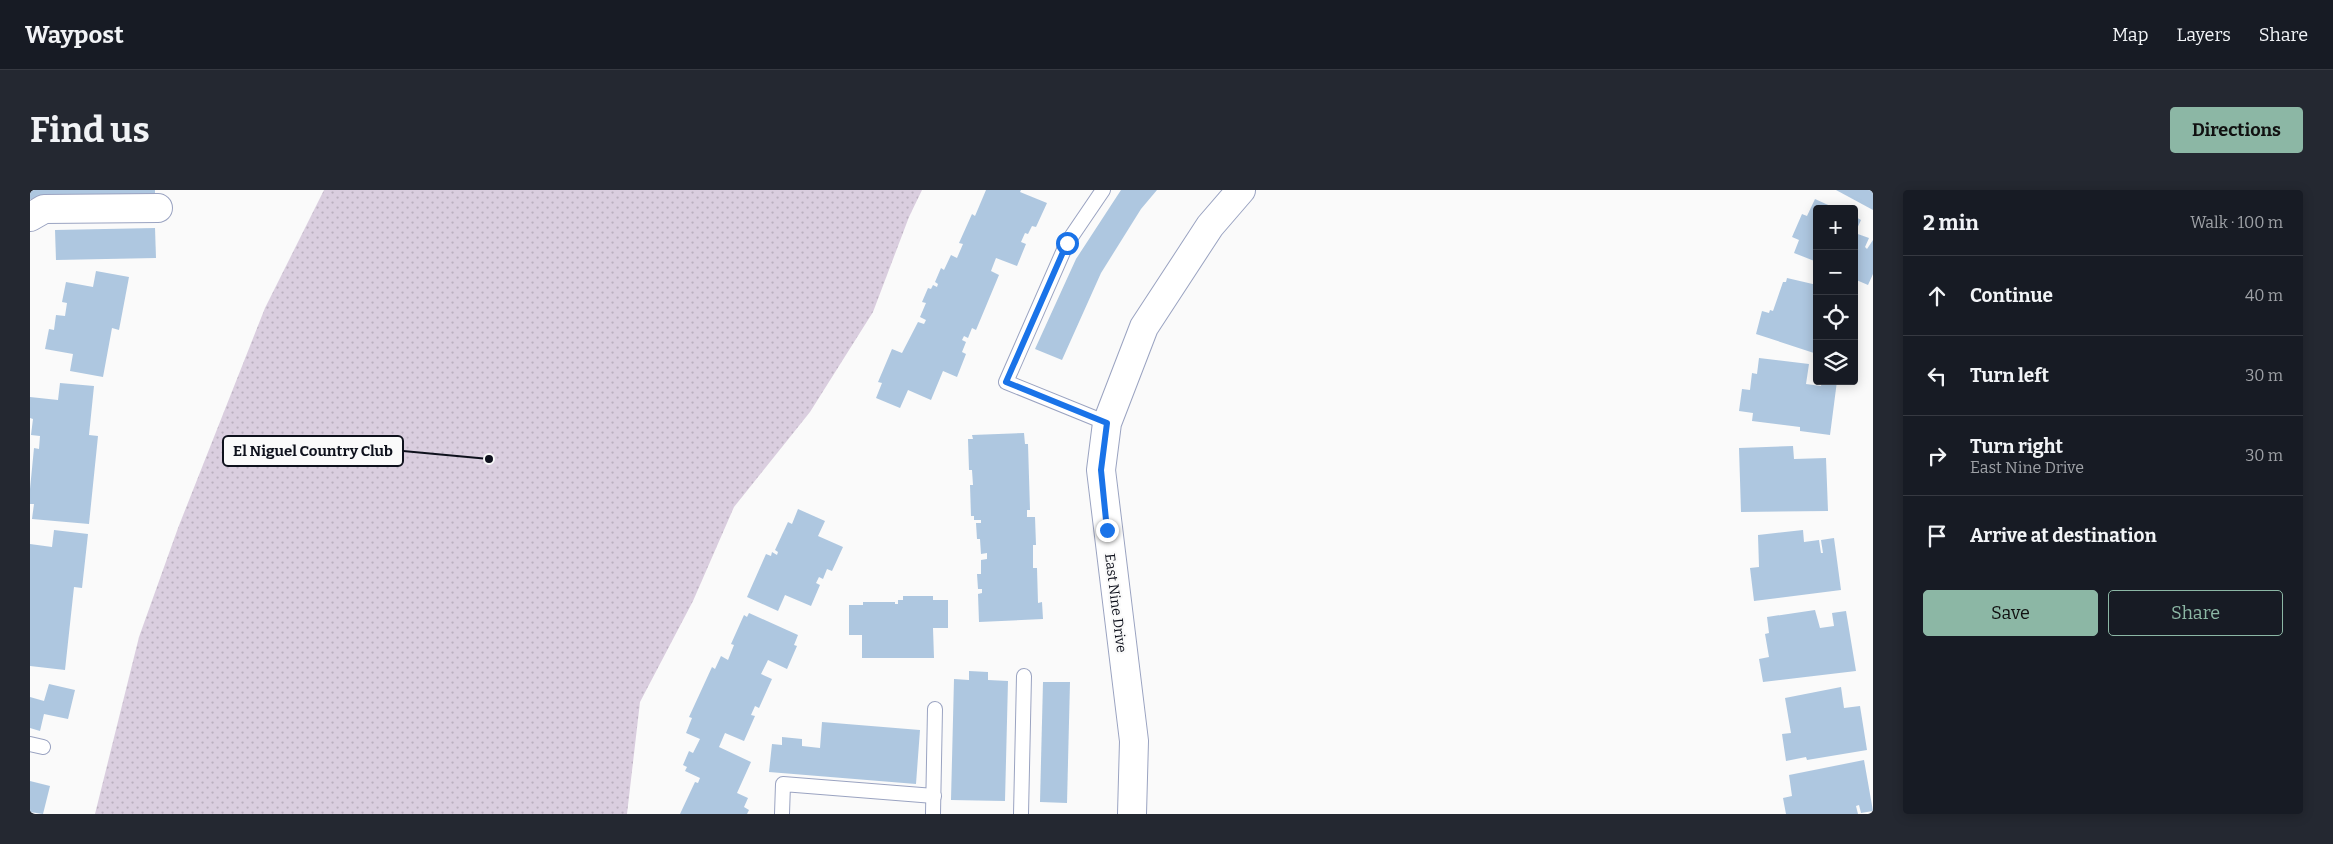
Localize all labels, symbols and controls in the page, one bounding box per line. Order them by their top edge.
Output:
text: Waypost [25,21,124,49]
text: Map [2112,24,2148,46]
text: Layers [2176,24,2231,46]
text: Share [2259,24,2308,46]
button: Directions [2170,107,2303,153]
text: Find us [30,109,150,151]
map controls [1813,205,1858,385]
button: + [1813,205,1858,250]
text: 2 min [1923,210,1979,236]
text: Walk · 100 m [2190,213,2283,232]
route start [1056,232,1079,255]
button: − [1813,250,1858,295]
icon: ahead [1923,282,1951,310]
text: Continue [1970,284,2053,307]
text: 40 m [2245,286,2283,305]
button: locate [1813,295,1858,340]
button: layers [1813,340,1858,385]
icon: left [1923,362,1951,390]
text: Turn left [1970,364,2049,387]
text: 30 m [2245,366,2283,385]
text: Turn right [1970,435,2063,458]
callout: El Niguel Country Club [223,436,403,466]
text: El Niguel Country Club [233,442,393,460]
icon: right [1923,442,1951,470]
text: 30 m [2245,446,2283,465]
text: East Nine Drive [1970,458,2084,477]
route end [1096,519,1119,542]
icon: arrive [1923,522,1951,550]
text: Arrive at destination [1970,524,2157,547]
street label: East Nine Drive [1101,553,1130,654]
button: Save [1923,590,2098,636]
button: Share [2108,590,2283,636]

